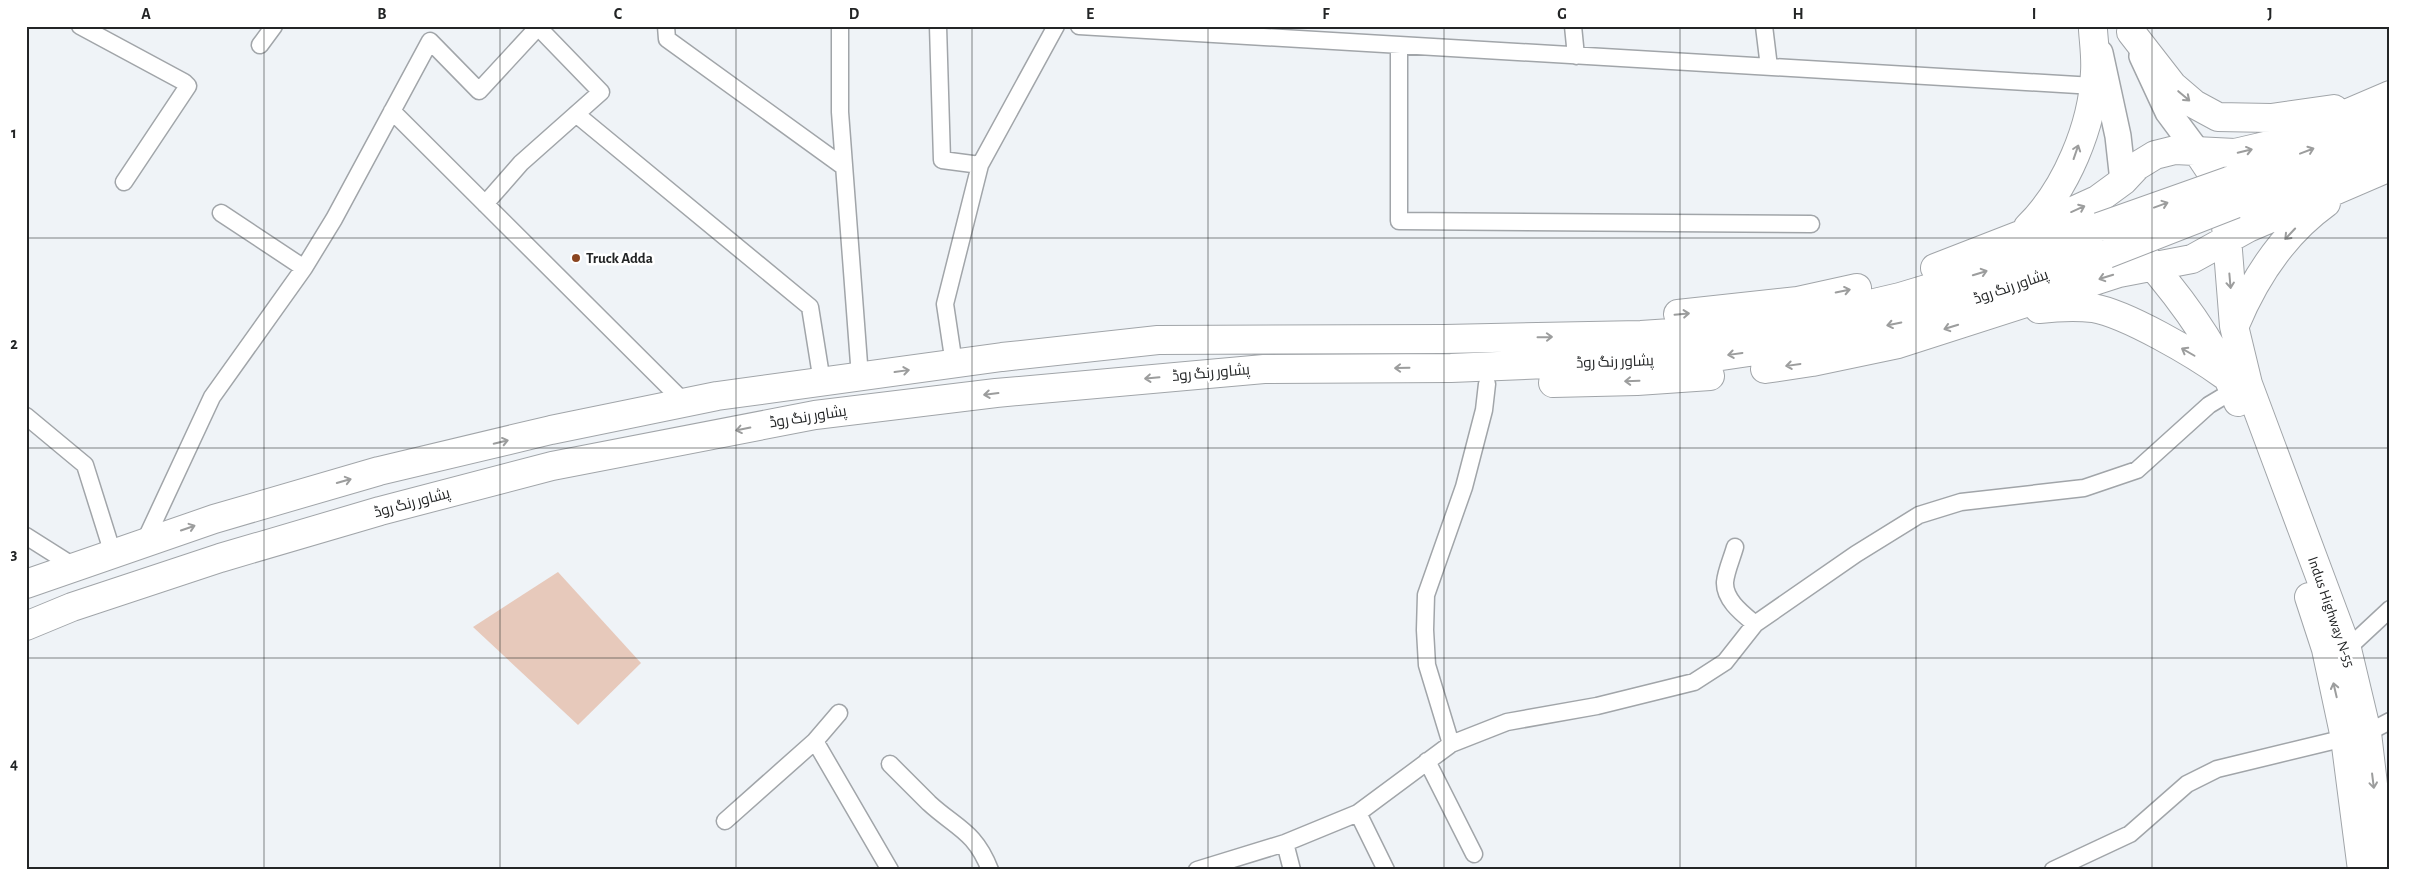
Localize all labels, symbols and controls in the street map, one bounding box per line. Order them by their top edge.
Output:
text: A [141,6,151,22]
text: B [377,6,387,22]
text: C [614,6,623,22]
text: D [849,6,860,22]
text: E [1086,6,1094,22]
text: F [1322,6,1330,22]
text: G [1557,6,1567,22]
text: H [1792,6,1804,22]
text: I [2032,6,2036,22]
text: J [2267,6,2273,22]
one-way arrow [2177,90,2190,101]
text: 1 [11,125,17,141]
one-way arrow [2072,145,2081,160]
one-way arrow [2237,146,2253,155]
one-way arrow [2299,146,2314,155]
one-way arrow [2153,200,2169,209]
one-way arrow [2070,203,2085,213]
one-way arrow [2285,228,2296,241]
place label: Truck Adda [586,251,653,266]
marker: Truck Adda [570,252,582,264]
street label: پشاور رنگ روڈ [1971,266,2051,309]
one-way arrow [1972,267,1988,277]
one-way arrow [2098,272,2114,282]
one-way arrow [2225,272,2235,288]
one-way arrow [1835,286,1851,295]
one-way arrow [1674,309,1690,318]
one-way arrow [1887,320,1903,329]
one-way arrow [1944,323,1960,333]
one-way arrow [1537,332,1553,342]
text: 2 [10,336,18,352]
one-way arrow [2181,347,2196,357]
one-way arrow [1727,349,1743,359]
street label: پشاور رنگ روڈ [1576,352,1654,373]
one-way arrow [1786,360,1802,370]
street label: پشاور رنگ روڈ [1171,361,1251,386]
one-way arrow [1394,364,1410,373]
one-way arrow [894,366,910,376]
one-way arrow [1145,373,1161,383]
one-way arrow [1624,377,1640,386]
one-way arrow [983,389,999,399]
street label: پشاور رنگ روڈ [768,403,848,432]
one-way arrow [735,424,751,434]
one-way arrow [493,437,509,446]
one-way arrow [335,476,351,485]
street label: پشاور رنگ روڈ [372,485,452,522]
one-way arrow [180,523,195,532]
text: 3 [11,546,18,562]
street label: Indus Highway N-55 [2305,555,2357,669]
one-way arrow [2330,683,2339,699]
text: 4 [10,756,18,772]
one-way arrow [2368,773,2378,789]

